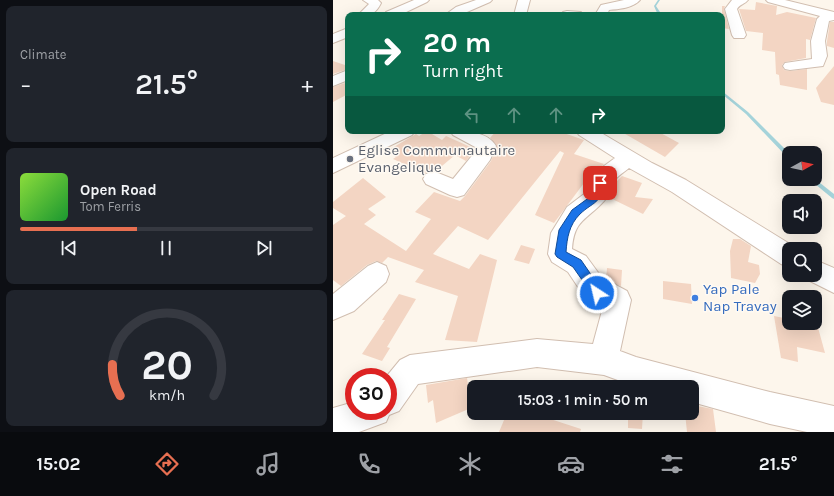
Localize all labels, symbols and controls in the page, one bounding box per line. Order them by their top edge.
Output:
text: 20 m [423,26,491,59]
icon: right [357,28,409,80]
text: Climate [20,47,66,62]
text: Turn right [423,60,503,82]
text: 21.5° [135,66,198,102]
text: − [20,72,32,98]
text: + [301,72,313,98]
icon: left [461,104,483,126]
icon: ahead [503,104,525,126]
icon: ahead [545,104,567,126]
icon: right [587,104,609,126]
place label: Eglise Communautaire Evangelique [358,141,515,176]
north arrow [782,146,822,186]
map controls [782,146,822,330]
marker: Eglise Communautaire Evangelique [345,154,355,164]
pin [583,166,617,200]
icon: arrive [589,172,611,194]
text: Open Road [80,181,157,199]
button: sound [782,194,822,234]
text: Tom Ferris [80,199,141,214]
icon: previous [58,237,80,259]
icon: pause [155,237,177,259]
icon: next [253,237,275,259]
button: search [782,242,822,282]
position arrow [576,272,618,314]
place label: Yap Pale Nap Travay [703,280,777,315]
button: layers [782,290,822,330]
marker: Yap Pale Nap Travay [690,293,700,303]
text: 20 [141,341,192,389]
speed limit sign: 30 [345,368,397,420]
text: km/h [148,387,185,404]
text: 15:03 · 1 min · 50 m [518,391,648,409]
icon: directions [153,450,181,478]
icon: music [254,450,282,478]
icon: phone [355,450,383,478]
icon: climate [456,450,484,478]
icon: car [557,450,585,478]
icon: filters [658,450,686,478]
text: 15:02 [36,453,80,475]
text: 21.5° [759,453,797,475]

